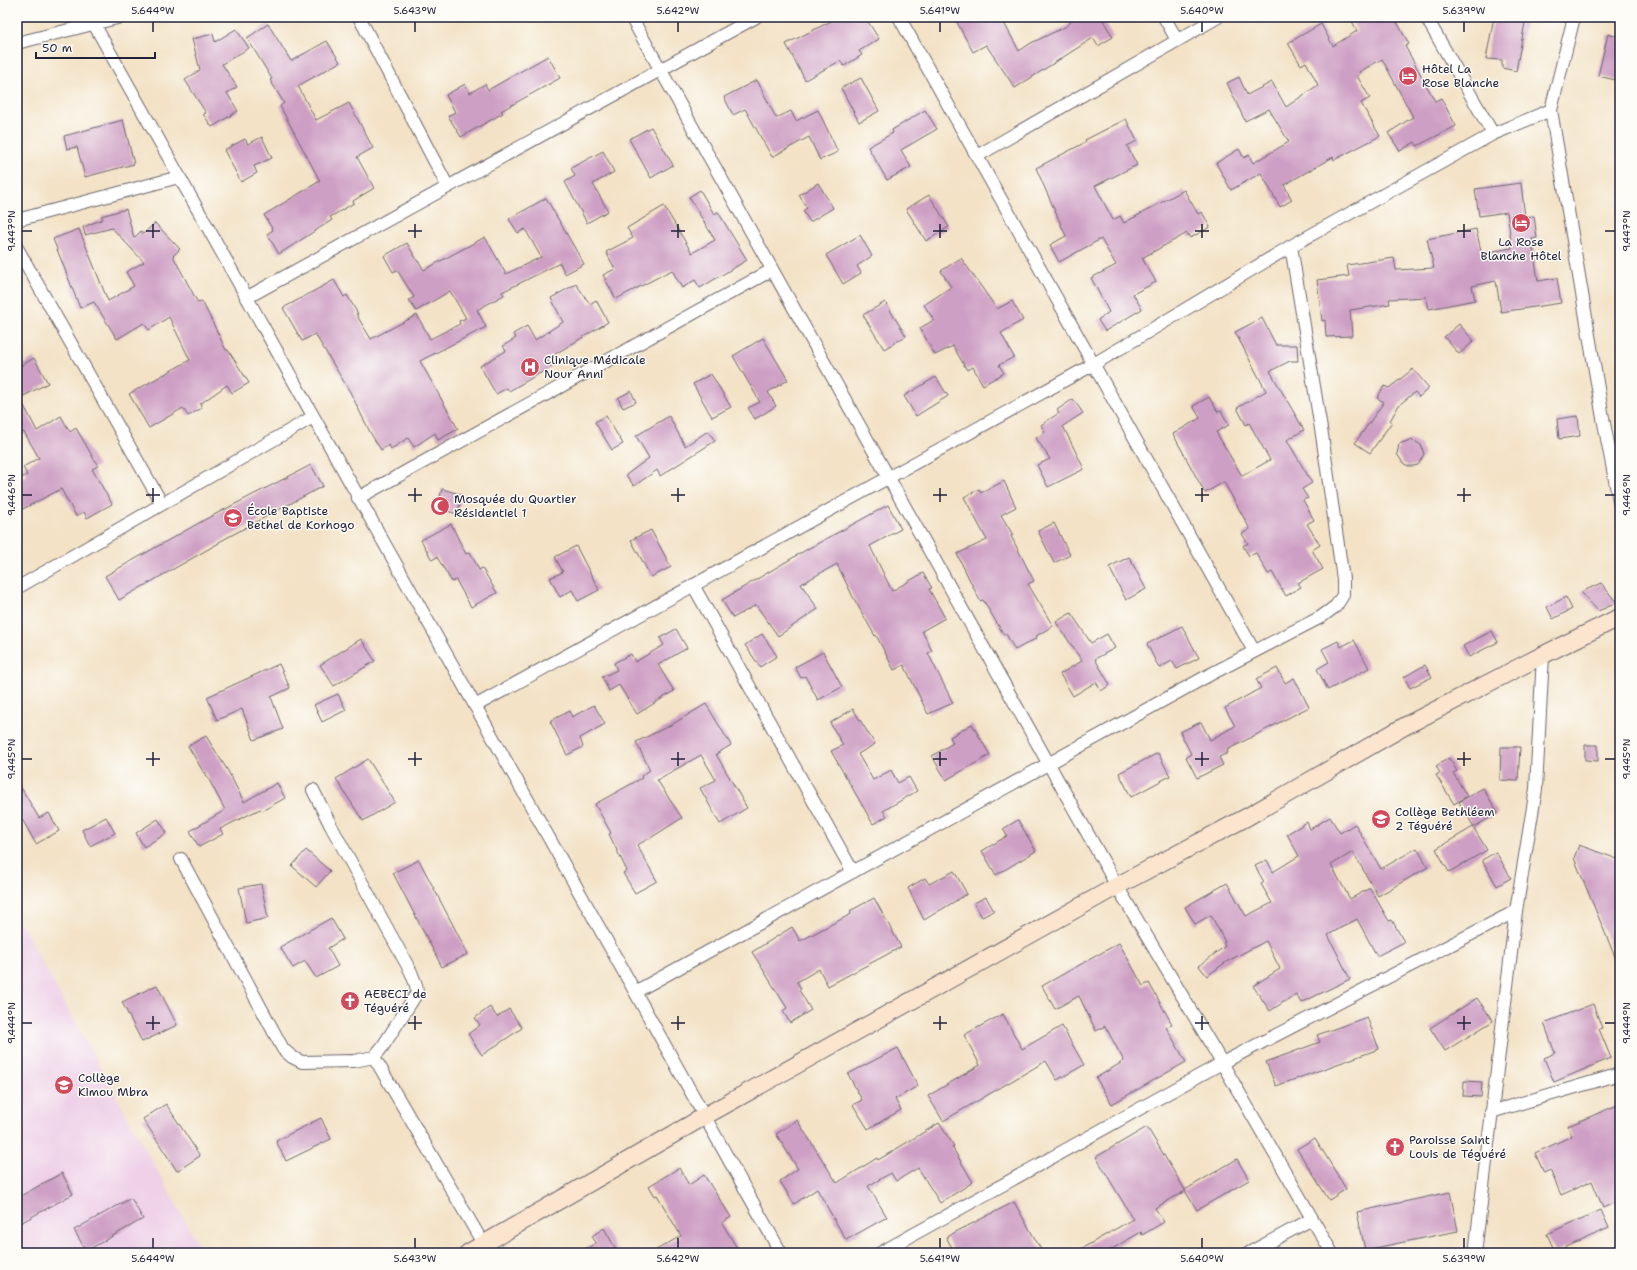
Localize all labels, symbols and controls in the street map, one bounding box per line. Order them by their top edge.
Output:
text: 5.644°W [131,4,175,17]
text: 5.643°W [394,4,437,17]
text: 5.642°W [657,4,700,17]
text: 5.641°W [920,4,961,17]
text: 5.640°W [1180,4,1224,17]
text: 5.639°W [1443,4,1486,17]
scale bar [36,34,155,60]
text: 50 m [42,40,72,56]
place label: Hôtel La Rose Blanche [1422,61,1500,91]
hotel icon: Hôtel La Rose Blanche [1397,65,1419,87]
text: 9.447°N [5,210,18,252]
text: 9.447°N [1620,210,1633,252]
hotel icon: La Rose Blanche Hôtel [1510,212,1532,234]
place label: La Rose Blanche Hôtel [1481,234,1562,264]
place label: Clinique Médicale Nour Anni [544,352,646,382]
hospital icon: Clinique Médicale Nour Anni [519,356,541,378]
text: 9.446°N [5,474,18,516]
text: 9.446°N [1620,474,1633,516]
place label: Mosquée du Quartier Résidentiel 1 [454,491,577,521]
mosque icon: Mosquée du Quartier Résidentiel 1 [429,495,451,517]
place label: École Baptiste Bethel de Korhogo [247,503,354,533]
school or university icon: École Baptiste Bethel de Korhogo [222,507,244,529]
text: 9.445°N [5,739,18,779]
text: 9.445°N [1620,739,1633,779]
place label: Collège Bethléem 2 Téguéré [1395,804,1495,834]
school or university icon: Collège Bethléem 2 Téguéré [1370,808,1392,830]
place label: AEBECI de Téguéré [364,986,427,1016]
church icon: AEBECI de Téguéré [339,990,361,1012]
text: 9.444°N [5,1002,18,1044]
text: 9.444°N [1620,1002,1633,1044]
place label: Collège Kimou Mbra [78,1070,149,1100]
school or university icon: Collège Kimou Mbra [53,1074,75,1096]
place label: Paroisse Saint Louis de Téguéré [1409,1132,1506,1162]
church icon: Paroisse Saint Louis de Téguéré [1384,1136,1406,1158]
text: 5.644°W [131,1252,175,1265]
text: 5.643°W [394,1252,437,1265]
text: 5.642°W [657,1252,700,1265]
text: 5.641°W [920,1252,961,1265]
text: 5.640°W [1180,1252,1224,1265]
text: 5.639°W [1443,1252,1486,1265]

